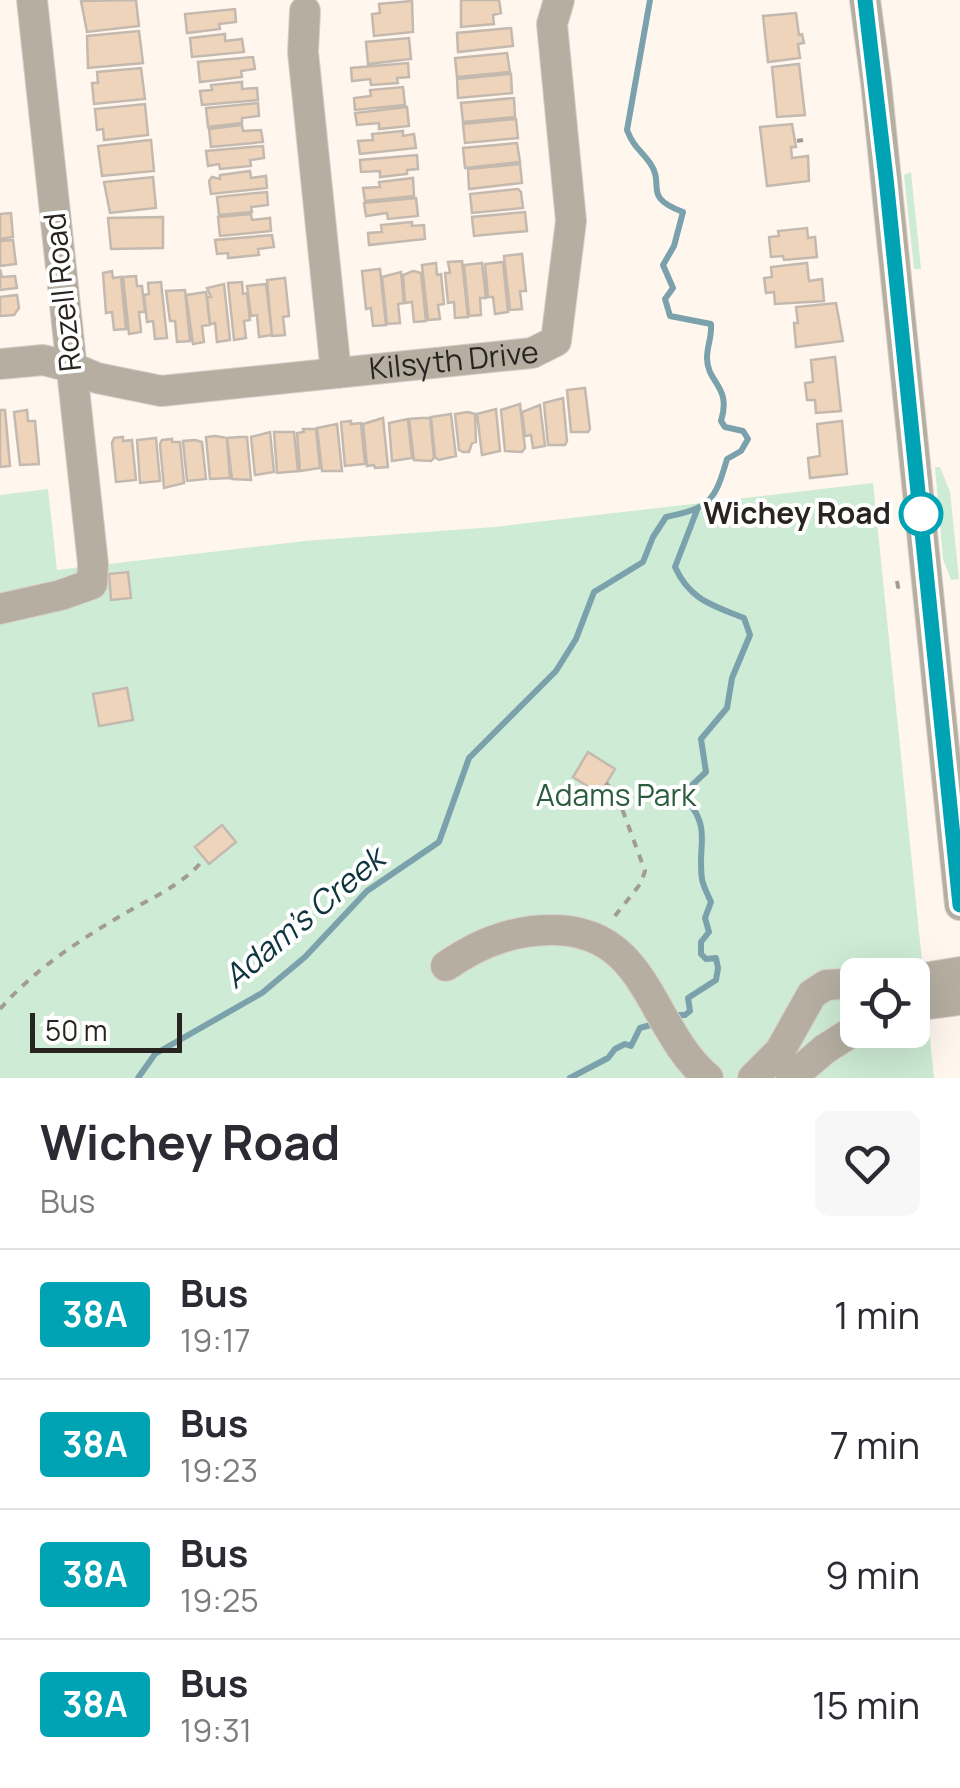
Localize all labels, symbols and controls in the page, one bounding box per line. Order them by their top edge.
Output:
street label: Rozell Road [33,211,90,374]
street label: Kilsyth Drive [367,330,540,389]
place label: Wichey Road [703,492,891,533]
marker: Wichey Road [900,493,942,535]
park label: Adams Park [536,774,697,815]
water label: Adam's Creek [213,834,396,998]
map controls [840,958,930,1048]
button: locate [840,958,930,1048]
scale bar [30,1008,182,1052]
text: 50 m [45,1011,108,1049]
text: Wichey Road [40,1109,340,1174]
button: heart [815,1111,920,1216]
text: Bus [40,1179,95,1223]
text: Bus [180,1266,248,1318]
text: 1 min [834,1288,920,1340]
text: 38A [62,1290,128,1338]
text: 19:17 [180,1318,250,1362]
text: Bus [180,1396,248,1448]
text: 7 min [830,1418,920,1470]
text: 38A [62,1420,128,1468]
text: 19:23 [180,1448,258,1492]
text: Bus [180,1526,248,1578]
text: 9 min [825,1548,920,1600]
text: 38A [62,1550,128,1598]
text: 19:25 [180,1578,259,1622]
text: Bus [180,1656,248,1708]
text: 15 min [812,1678,920,1730]
text: 38A [62,1680,128,1728]
text: 19:31 [180,1708,252,1752]

